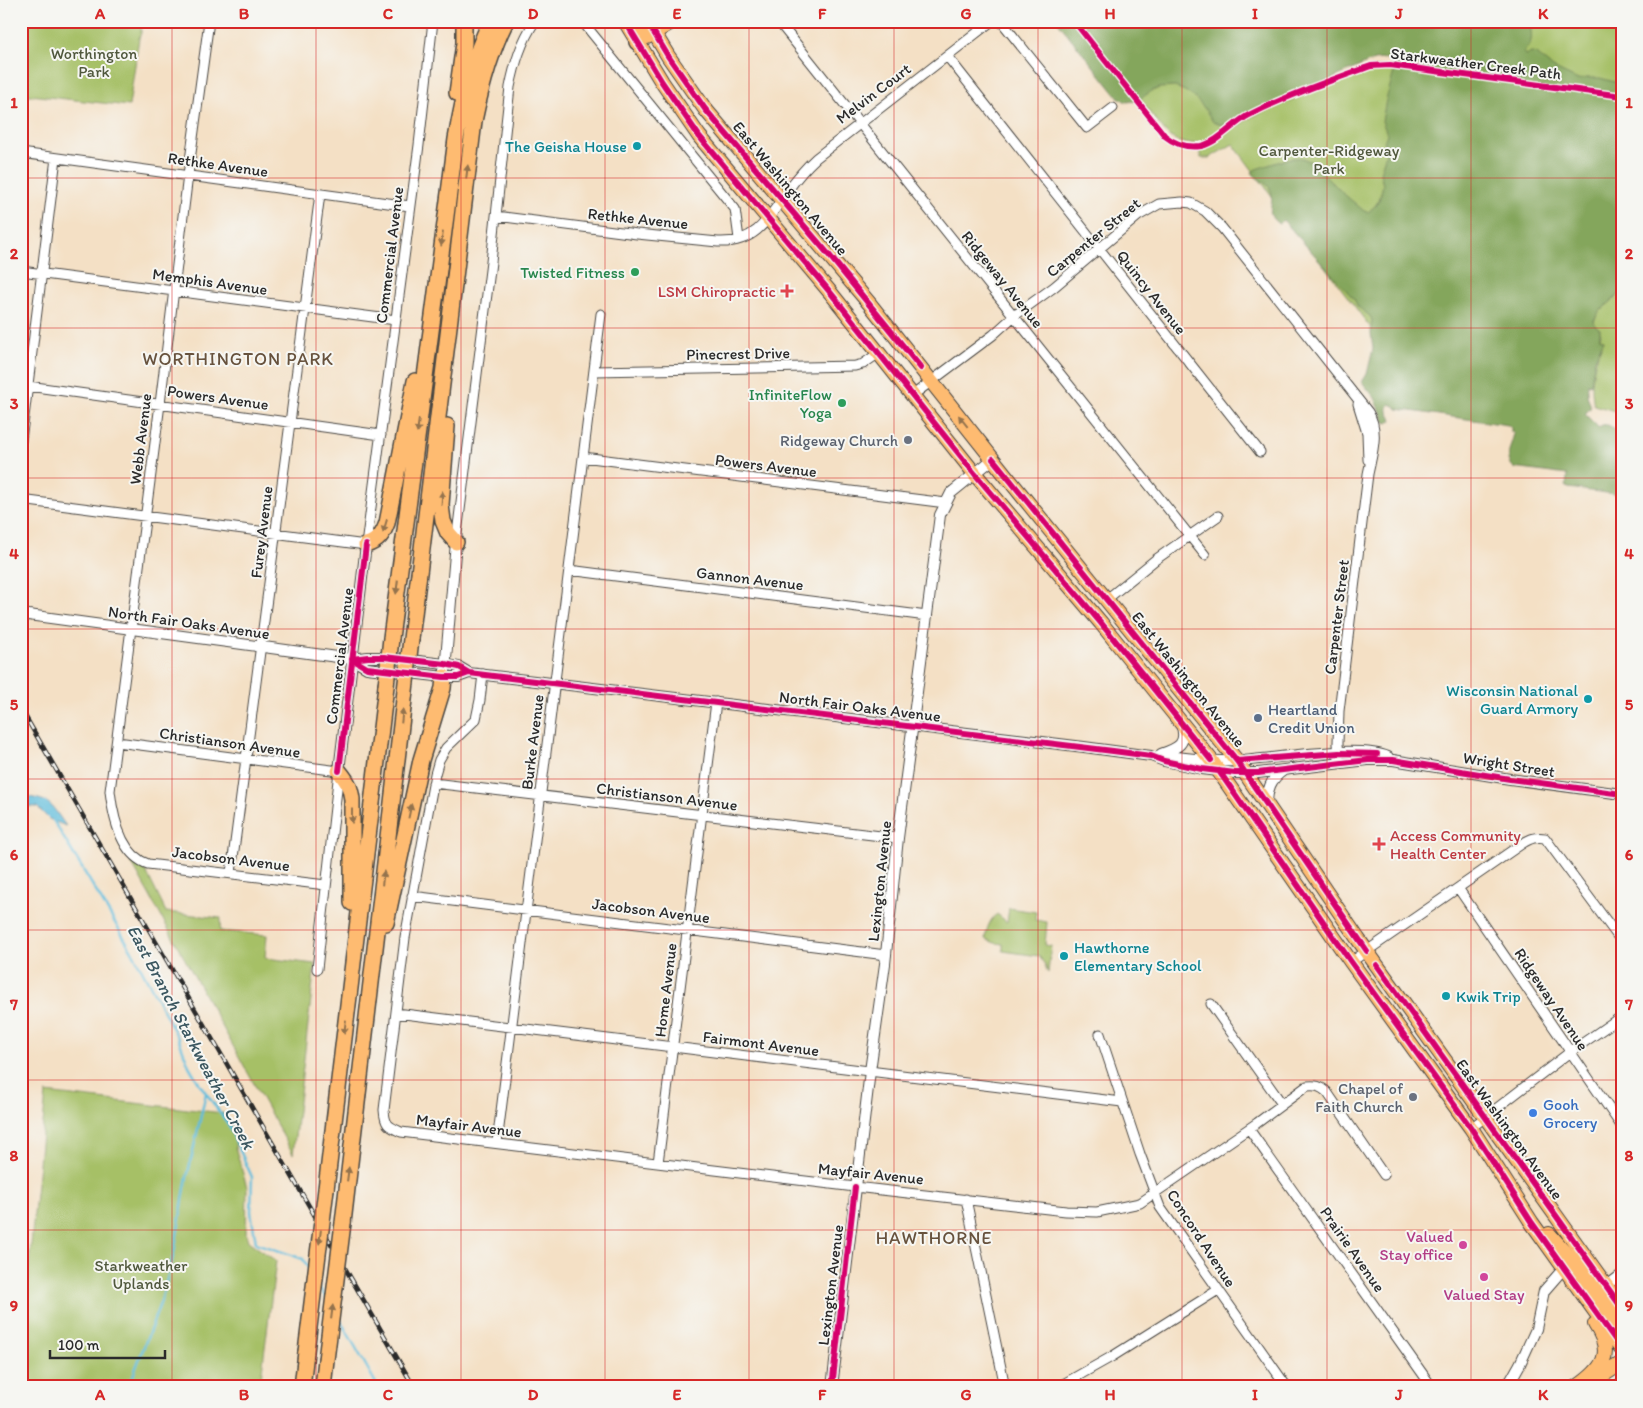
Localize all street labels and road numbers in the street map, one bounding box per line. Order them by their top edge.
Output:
street label: Starkweather Creek Path [1390,44,1562,83]
street label: Melvin Court [832,59,914,128]
street label: East Washington Avenue [729,117,852,259]
street label: Rethke Avenue [167,148,269,181]
street label: Commercial Avenue [372,186,407,325]
street label: Carpenter Street [1042,194,1144,281]
street label: Rethke Avenue [587,204,689,233]
street label: Ridgeway Avenue [958,227,1048,332]
street label: Quincy Avenue [1113,246,1191,339]
street label: Memphis Avenue [151,264,269,299]
street label: Pinecrest Drive [686,343,790,364]
street label: Powers Avenue [166,381,270,414]
street label: Webb Avenue [125,392,156,486]
street label: Powers Avenue [714,450,818,481]
street label: Furey Avenue [246,485,277,579]
street label: Carpenter Street [1320,559,1353,676]
street label: Gannon Avenue [695,562,805,594]
street label: Commercial Avenue [322,587,357,726]
street label: North Fair Oaks Avenue [107,602,271,643]
street label: East Washington Avenue [1128,608,1249,751]
street label: North Fair Oaks Avenue [778,687,942,726]
street label: Burke Avenue [517,693,548,791]
street label: Christianson Avenue [158,723,302,762]
street label: Wright Street [1462,748,1556,781]
street label: Christianson Avenue [595,778,739,815]
street label: Lexington Avenue [864,819,895,942]
street label: Jacobson Avenue [171,842,291,875]
street label: Jacobson Avenue [591,894,711,927]
street label: Home Avenue [650,942,681,1038]
street label: Ridgeway Avenue [1510,944,1593,1054]
street label: Fairmont Avenue [702,1027,820,1060]
street label: East Washington Avenue [1452,1055,1567,1203]
street label: Mayfair Avenue [415,1110,523,1141]
street label: Mayfair Avenue [817,1158,925,1189]
street label: Concord Avenue [1163,1186,1240,1291]
street label: Prairie Avenue [1316,1203,1389,1296]
street label: Lexington Avenue [814,1223,847,1347]

